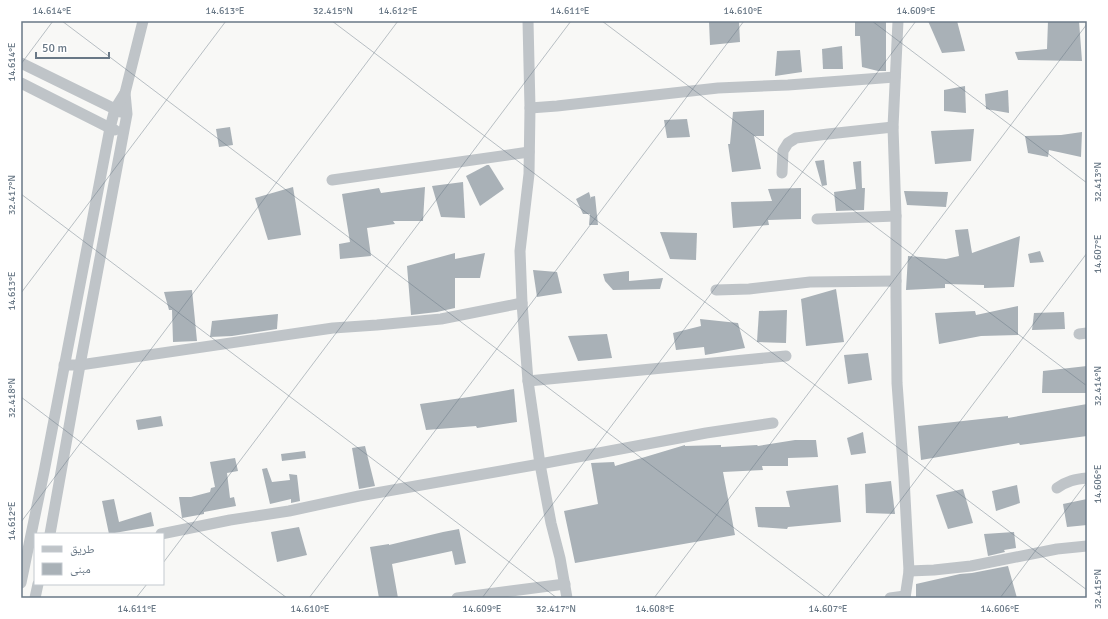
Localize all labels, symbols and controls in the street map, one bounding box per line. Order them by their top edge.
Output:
text: 14.614°E [33,5,72,17]
text: 14.613°E [206,5,245,17]
text: 32.415°N [313,5,353,17]
text: 14.612°E [379,5,418,17]
text: 14.611°E [551,5,590,17]
text: 14.610°E [724,5,763,17]
text: 14.609°E [897,5,936,17]
scale bar [36,34,109,60]
text: 50 m [42,41,67,56]
text: 14.614°E [6,42,18,82]
text: 32.413°N [1092,162,1104,202]
text: 32.417°N [6,175,18,215]
text: 14.607°E [1092,234,1104,274]
text: 14.613°E [6,271,18,311]
text: 32.414°N [1092,366,1104,406]
text: 32.418°N [6,378,18,418]
text: 14.606°E [1092,464,1104,504]
text: 14.612°E [6,501,18,541]
legend [34,533,164,585]
text: طريق [70,542,95,557]
text: مبنى [70,562,91,577]
text: 32.415°N [1092,569,1104,609]
text: 14.611°E [118,603,157,615]
text: 14.610°E [291,603,330,615]
text: 14.609°E [463,603,502,615]
text: 32.417°N [536,603,576,615]
text: 14.608°E [636,603,675,615]
text: 14.607°E [809,603,848,615]
text: 14.606°E [981,603,1020,615]

